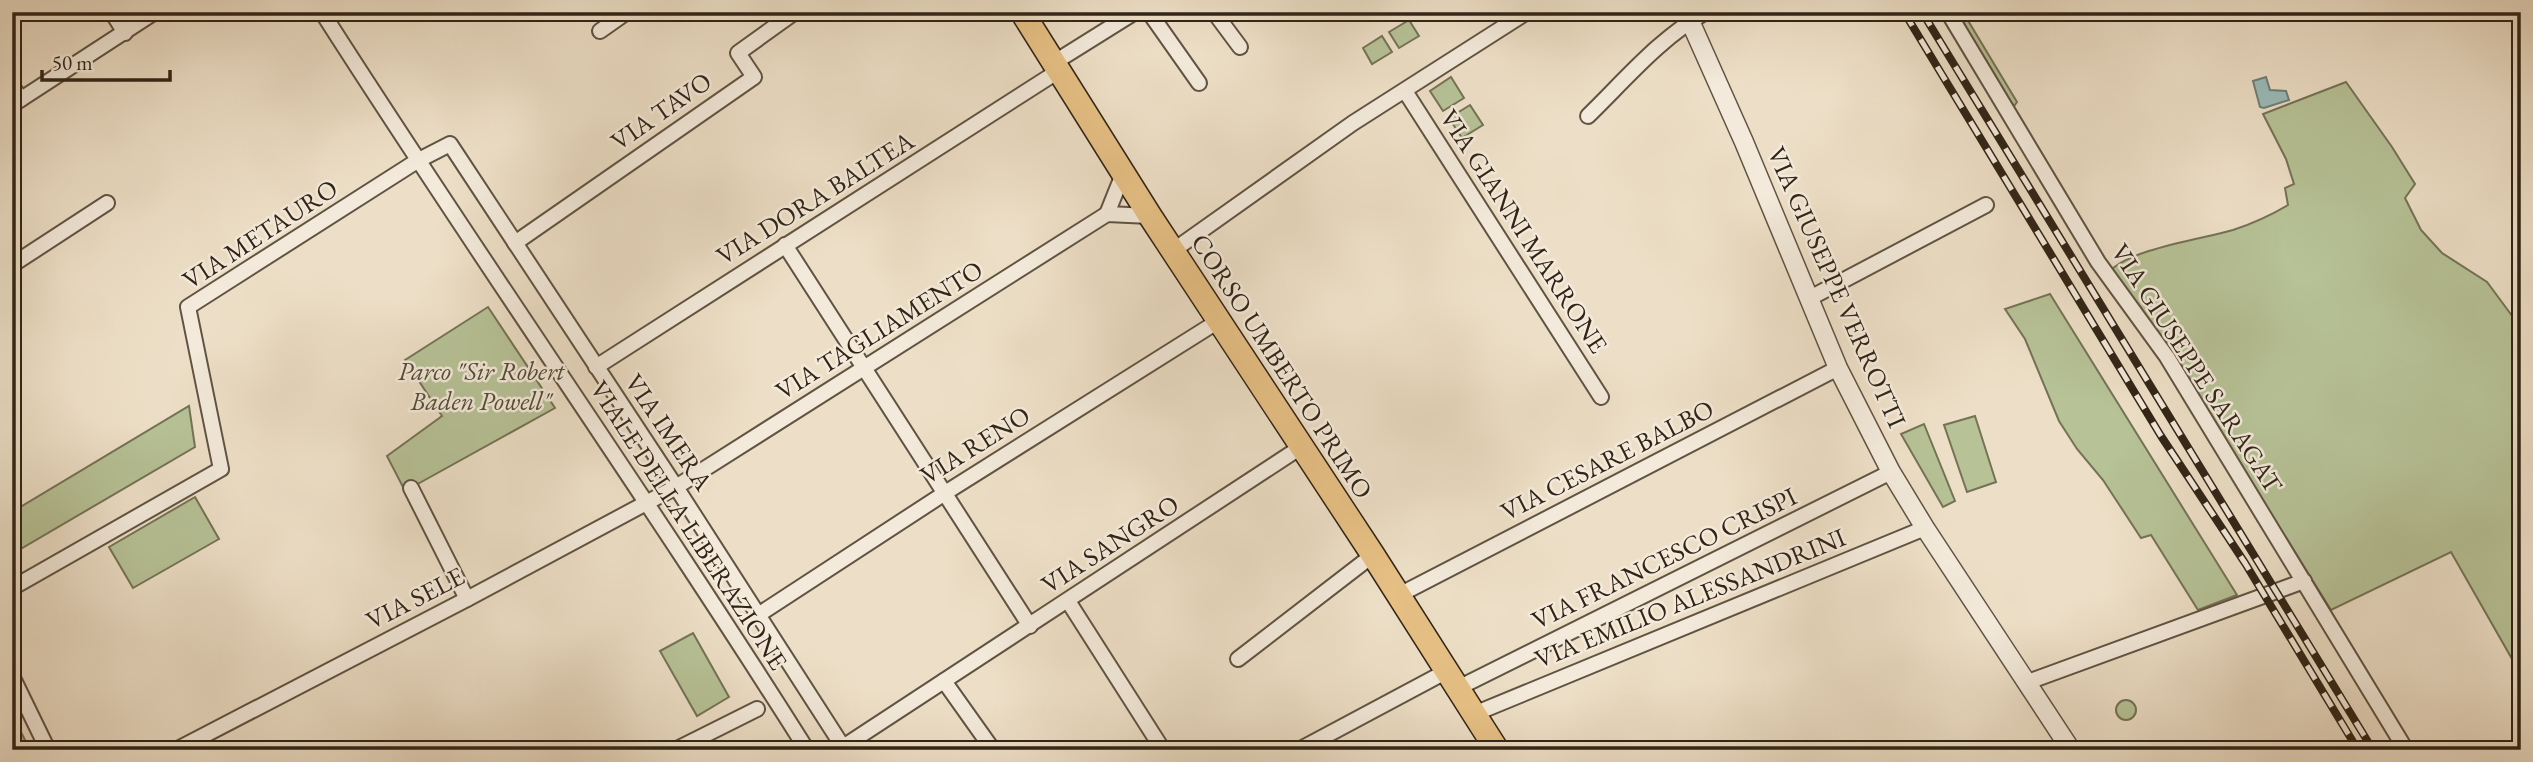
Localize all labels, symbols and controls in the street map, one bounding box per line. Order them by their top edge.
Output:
scale bar [42,38,170,82]
text: 50 m [52,49,93,76]
street label: VIA TAVO [604,64,718,158]
street label: VIA GIANNI MARRONE [1432,103,1616,360]
street label: VIA DORA BALTEA [710,123,921,273]
street label: VIA GIUSEPPE VERROTTI [1760,141,1914,433]
street label: VIA METAURO [176,171,344,297]
street label: CORSO UMBERTO PRIMO [1183,227,1381,505]
street label: VIA GIUSEPPE SARAGAT [2104,237,2291,500]
street label: VIA TAGLIAMENTO [769,252,989,408]
park label: Parco "Sir Robert Baden Powell" [398,354,566,418]
street label: VIA IMERA [617,367,721,498]
street label: VIALE DELLA LIBERAZIONE [583,374,796,676]
street label: VIA CESARE BALBO [1495,392,1719,528]
street label: VIA RENO [914,398,1036,492]
street label: VIA FRANCESCO CRISPI [1526,479,1802,637]
street label: VIA SANGRO [1035,487,1185,601]
street label: VIA EMILIO ALESSANDRINI [1529,520,1851,676]
street label: VIA SELE [360,559,470,637]

